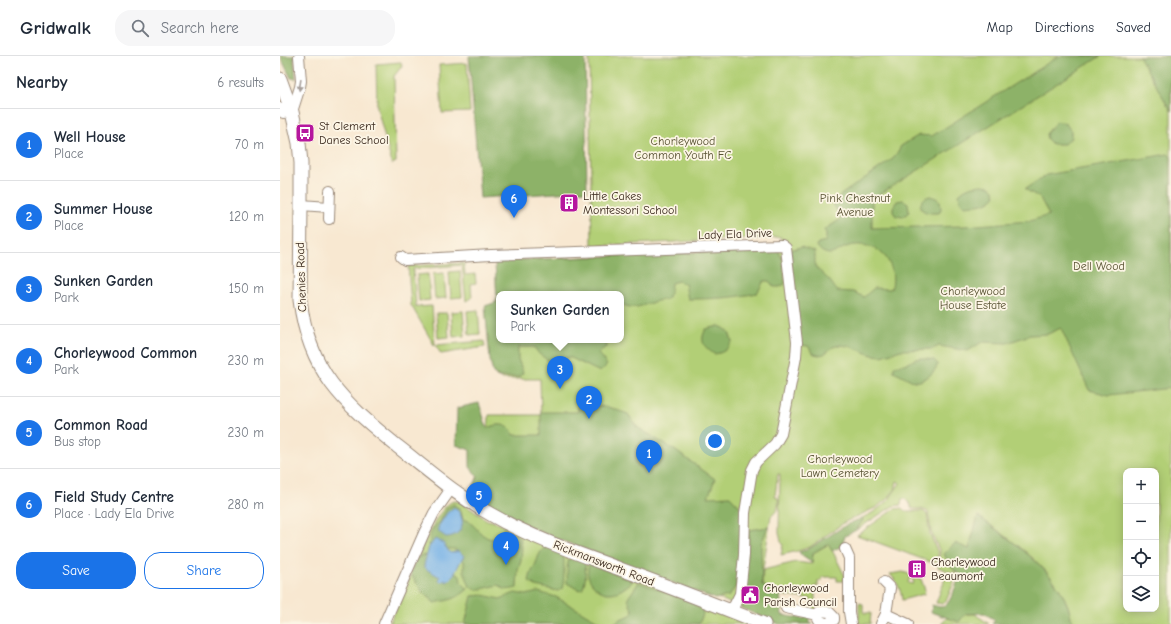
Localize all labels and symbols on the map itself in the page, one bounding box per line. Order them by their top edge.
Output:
one-way arrow [297,78,303,91]
place label: St Clement Danes School [319,119,389,147]
bus stop icon: St Clement Danes School [294,122,316,144]
park label: Chorleywood Common Youth FC [634,134,732,162]
pin: 6 [501,185,527,218]
place label: Little Cakes Montessori School [583,189,677,217]
park label: Pink Chestnut Avenue [820,191,891,219]
building icon: Little Cakes Montessori School [558,192,580,214]
street label: Lady Ela Drive [698,226,772,242]
street label: Chenies Road [293,242,309,312]
park label: Dell Wood [1073,259,1125,273]
park label: Chorleywood House Estate [940,284,1006,312]
pin: 3 [547,356,573,389]
pin: 2 [576,386,602,419]
your location [705,431,725,451]
pin: 1 [636,440,662,473]
park label: Chorleywood Lawn Cemetery [801,452,880,480]
pin: 5 [466,482,492,515]
pin: 4 [493,532,519,565]
street label: Rickmansworth Road [552,537,656,589]
place label: Chorleywood Beaumont [931,555,996,583]
building icon: Chorleywood Beaumont [906,558,928,580]
place label: Chorleywood Parish Council [764,581,837,609]
public building icon: Chorleywood Parish Council [739,584,761,606]

